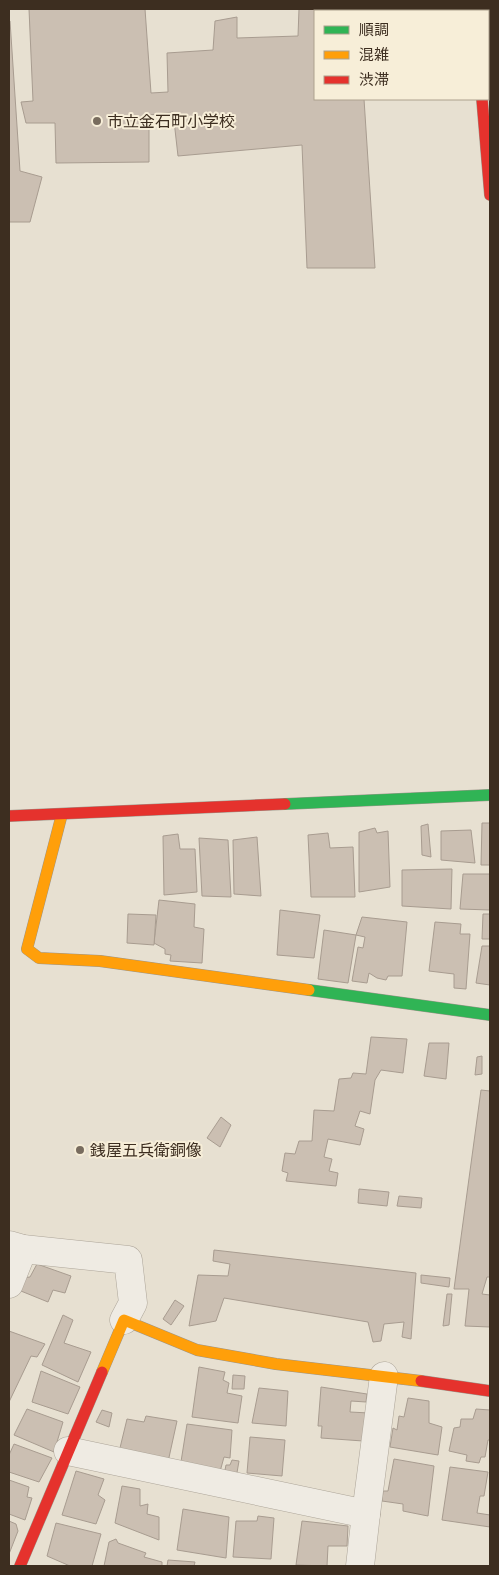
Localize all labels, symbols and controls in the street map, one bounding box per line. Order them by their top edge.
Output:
legend [314,10,489,100]
text: 順調 [359,22,389,38]
text: 混雑 [359,47,389,63]
text: 渋滞 [359,72,389,88]
place label: 市立金石町小学校 [107,113,235,130]
marker: 市立金石町小学校 [91,115,103,127]
place label: 銭屋五兵衛銅像 [90,1142,202,1159]
marker: 銭屋五兵衛銅像 [74,1144,86,1156]

